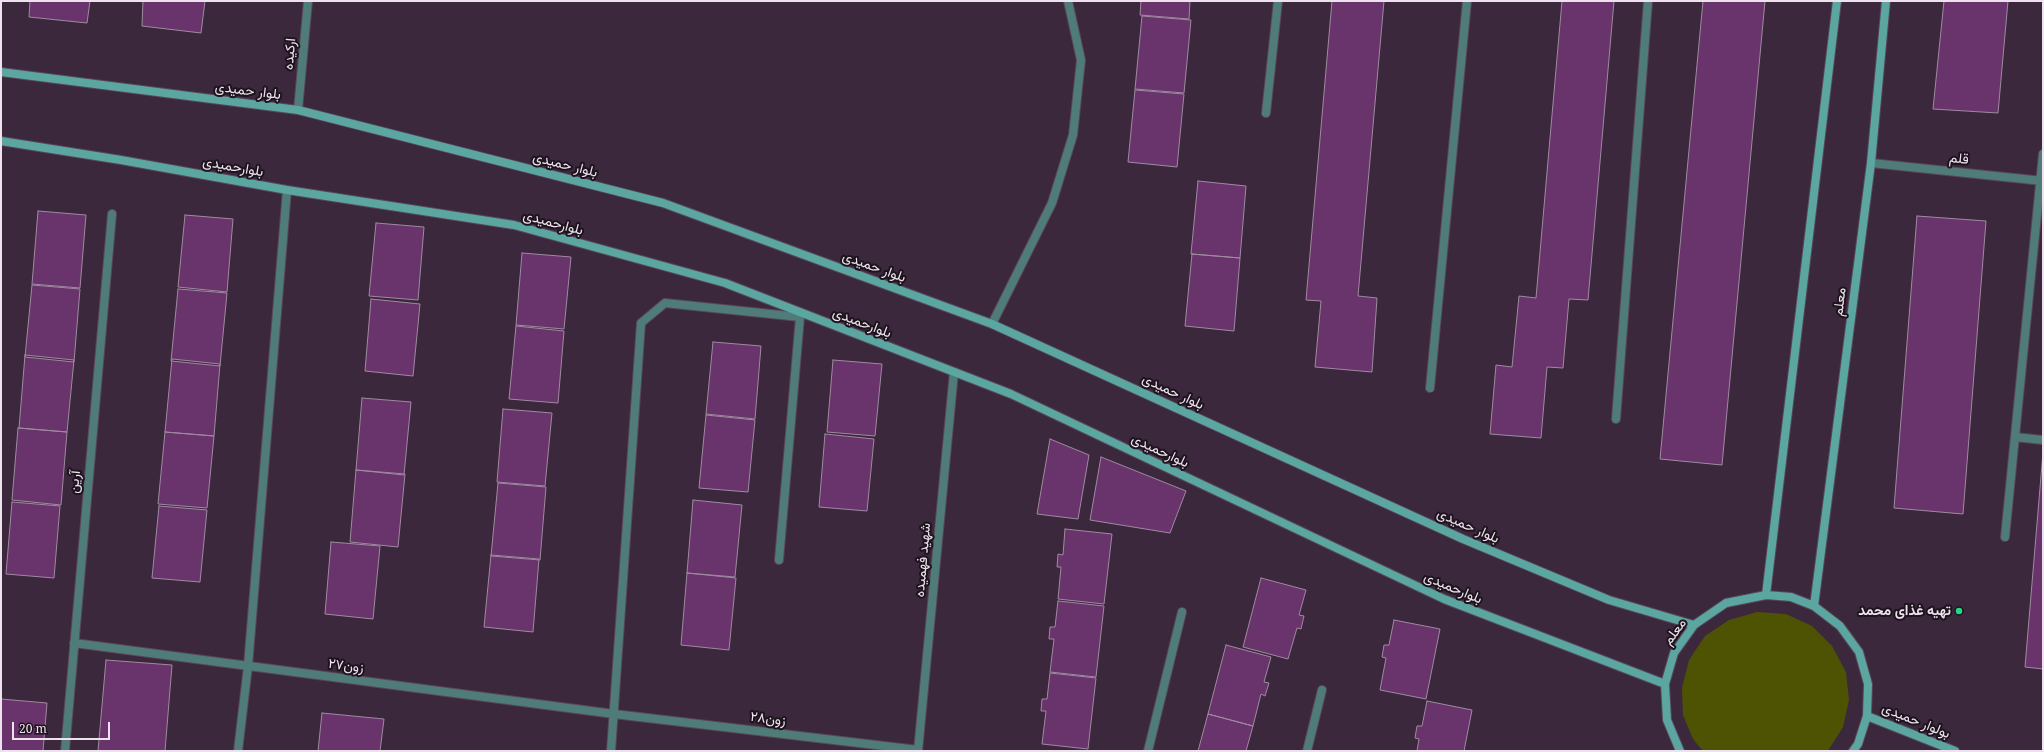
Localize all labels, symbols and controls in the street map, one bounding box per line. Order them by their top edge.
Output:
street label: ارکیده [280,37,300,71]
street label: بلوار حمیدی [214,79,282,103]
street label: بلوار حمیدی [531,149,599,181]
street label: قلم [1948,150,1970,168]
street label: بلوارحمیدی [201,153,265,181]
street label: بلوارحمیدی [521,207,585,239]
street label: بلوار حمیدی [840,248,908,286]
street label: معلم [1830,287,1850,317]
street label: بلوارحمیدی [830,304,894,342]
street label: بلوار حمیدی [1139,370,1207,414]
street label: بلوارحمیدی [1129,430,1191,472]
street label: آرین [66,470,84,494]
street label: بلوار حمیدی [1434,505,1502,547]
street label: شهید فهمیده [911,522,935,598]
street label: بلوارحمیدی [1421,568,1485,608]
place label: تهیه غذای محمد [1858,603,1951,619]
marker: تهیه غذای محمد [1954,606,1964,616]
street label: معلم [1660,615,1690,649]
street label: زون۲۷ [327,655,365,677]
street label: بولوار حمیدی [1879,700,1953,742]
street label: زون۲۸ [749,708,787,730]
scale bar [14,714,112,740]
text: 20 m [19,720,47,737]

